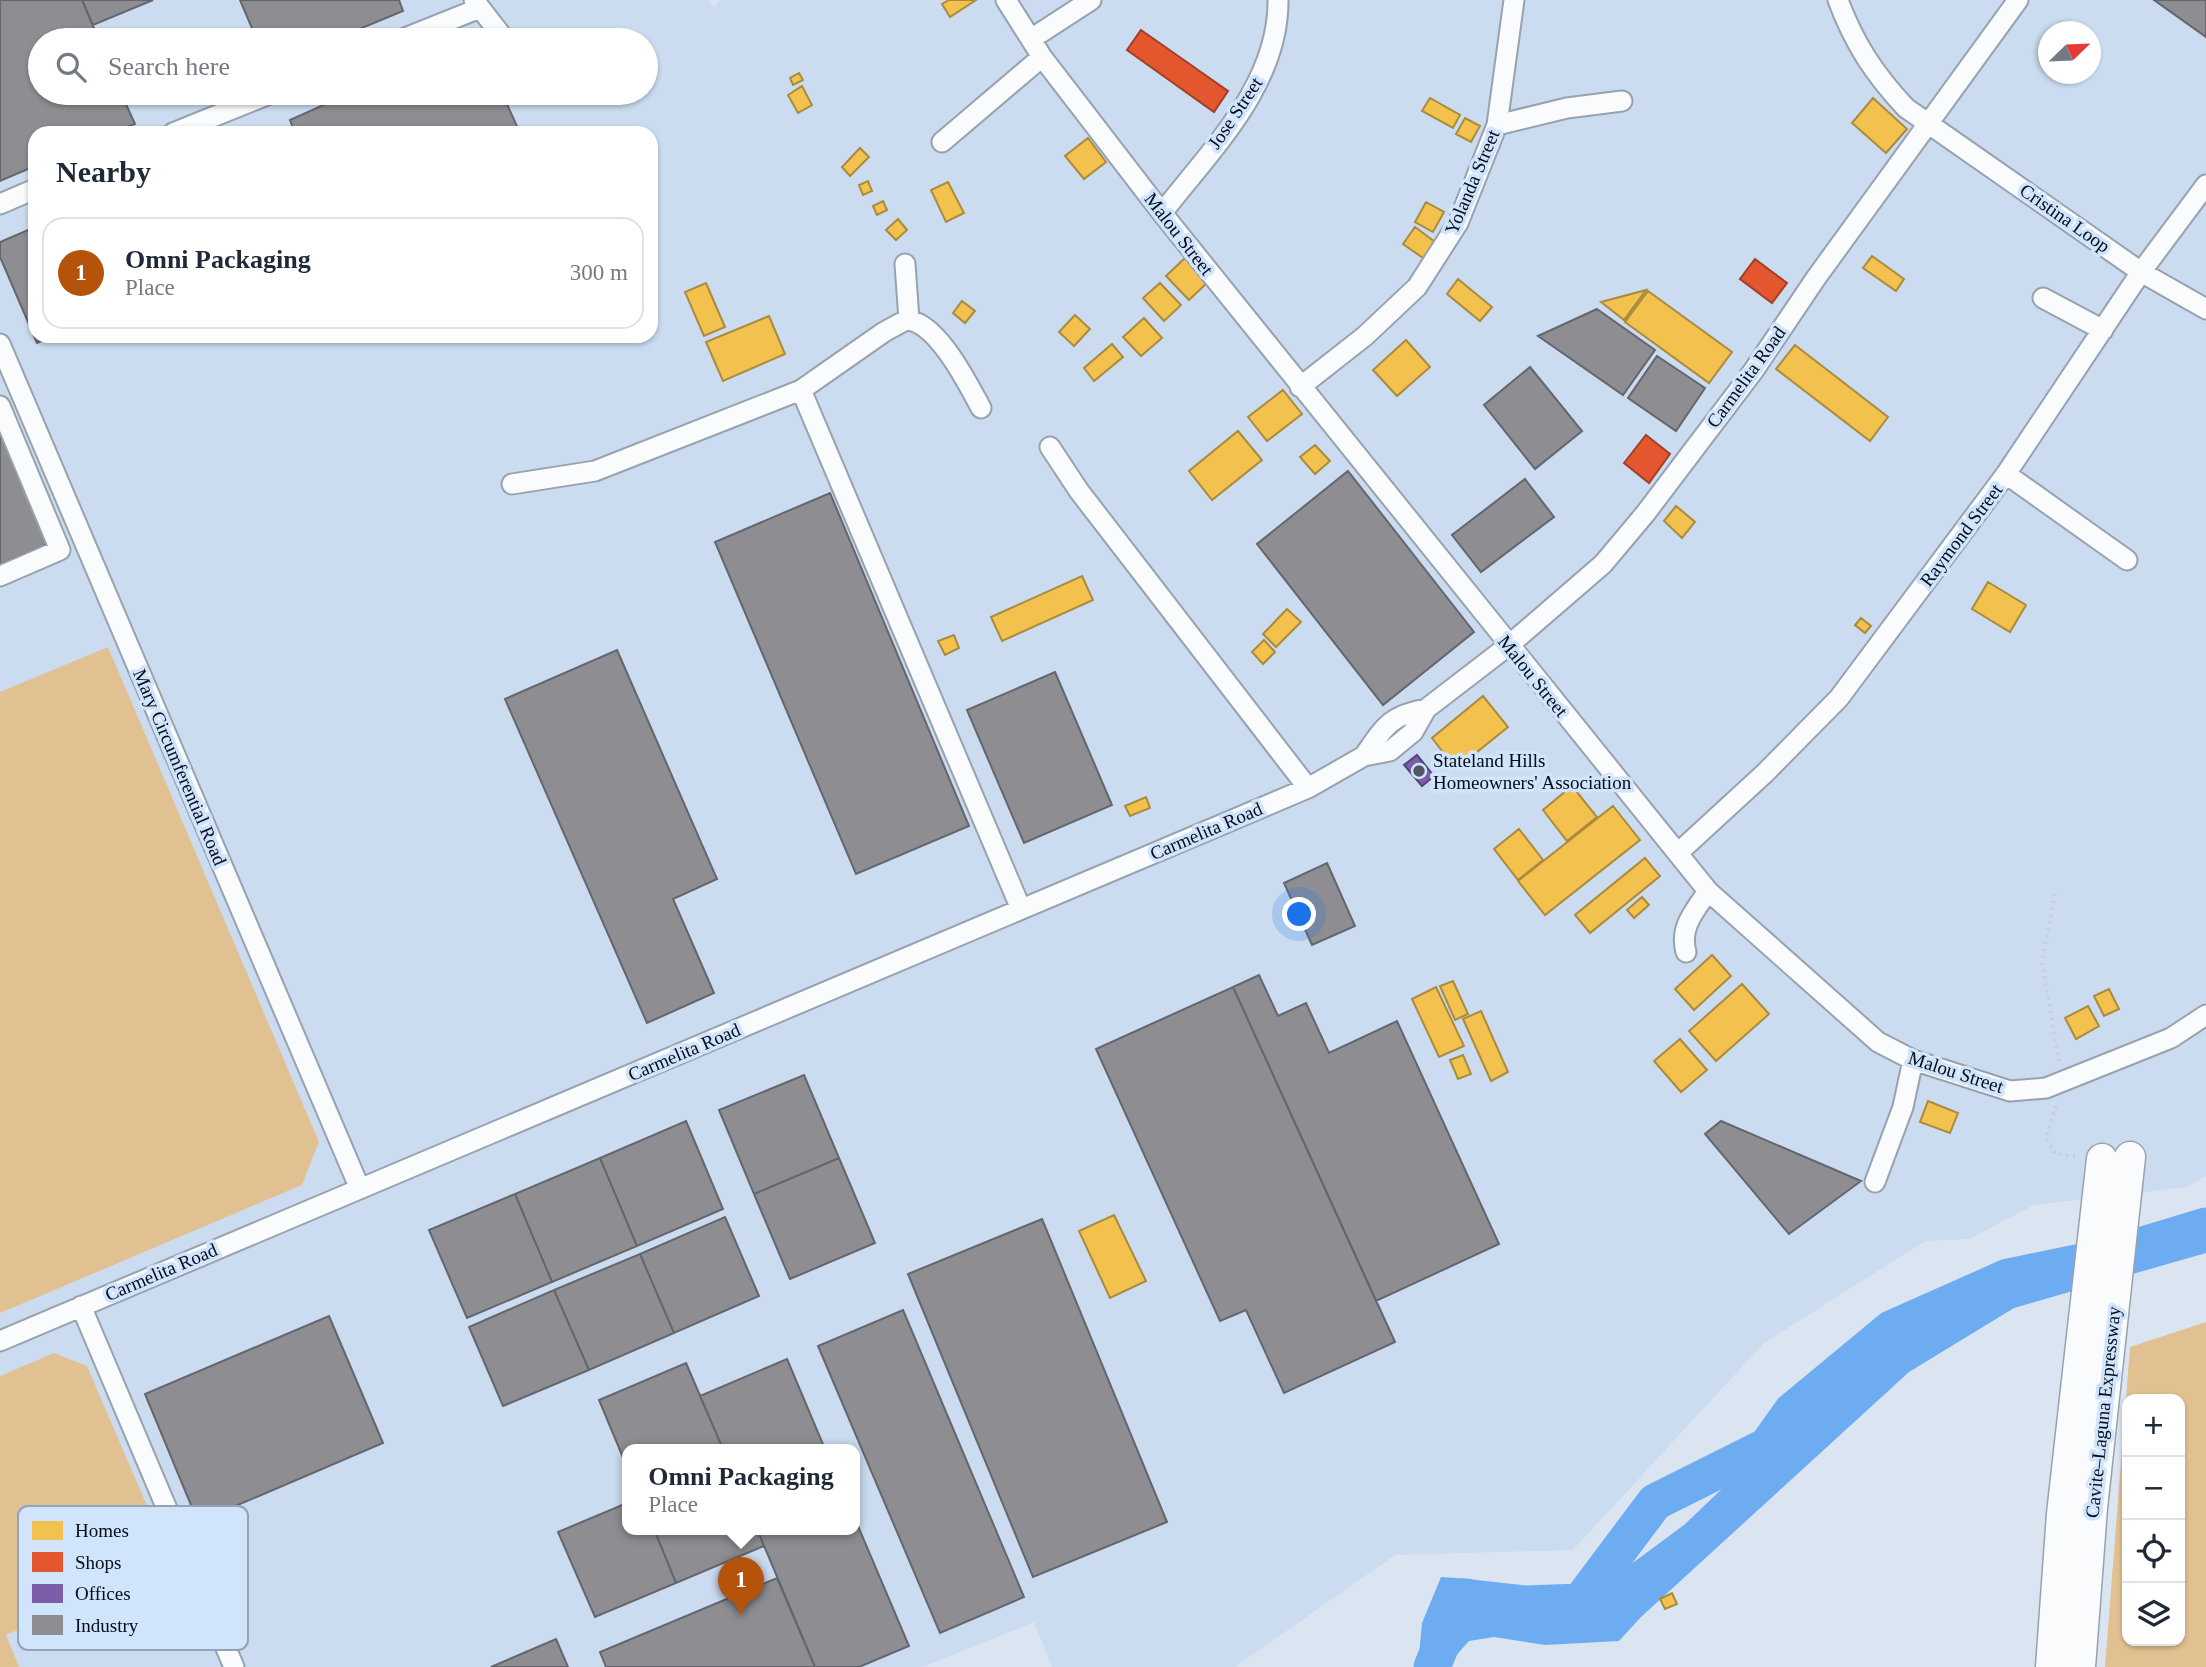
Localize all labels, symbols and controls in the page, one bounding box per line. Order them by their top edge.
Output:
north arrow [2038,21,2101,84]
search box [28,28,658,105]
icon: search [52,48,90,86]
text: Search here [108,52,230,81]
street label: Jose Street [1203,73,1267,153]
street label: Yolanda Street [1441,126,1504,237]
text: Nearby [56,155,151,188]
street label: Cristina Loop [2016,179,2114,257]
street label: Malou Street [1140,189,1218,280]
text: Omni Packaging [125,245,311,274]
text: 1 [75,260,87,285]
text: 300 m [570,260,628,285]
text: Place [125,275,175,300]
street label: Carmelita Road [1702,322,1790,432]
street label: Raymond Street [1916,479,2007,590]
street label: Malou Street [1494,631,1573,722]
street label: Mary Circumferential Road [129,666,231,869]
place label: Stateland Hills Homeowners' Association [1433,750,1632,793]
marker: Stateland Hills Homeowners' Association [1411,763,1427,779]
street label: Carmelita Road [1147,798,1266,864]
your location [1282,897,1316,931]
street label: Carmelita Road [625,1019,744,1085]
street label: Malou Street [1906,1047,2007,1097]
street label: Carmelita Road [102,1239,221,1305]
street label: Cavite–Laguna Expressway [2081,1305,2125,1519]
map controls [2122,1394,2185,1646]
button: + [2122,1394,2185,1457]
popup [622,1444,860,1535]
button: − [2122,1457,2185,1520]
text: Omni Packaging [648,1462,834,1491]
text: Place [648,1492,698,1517]
legend [18,1506,248,1650]
text: Homes [75,1520,129,1541]
button: locate [2122,1520,2185,1583]
text: Shops [75,1552,121,1573]
pin: 1 [718,1557,764,1615]
text: Offices [75,1583,131,1604]
button: layers [2122,1583,2185,1646]
text: Industry [75,1615,139,1636]

